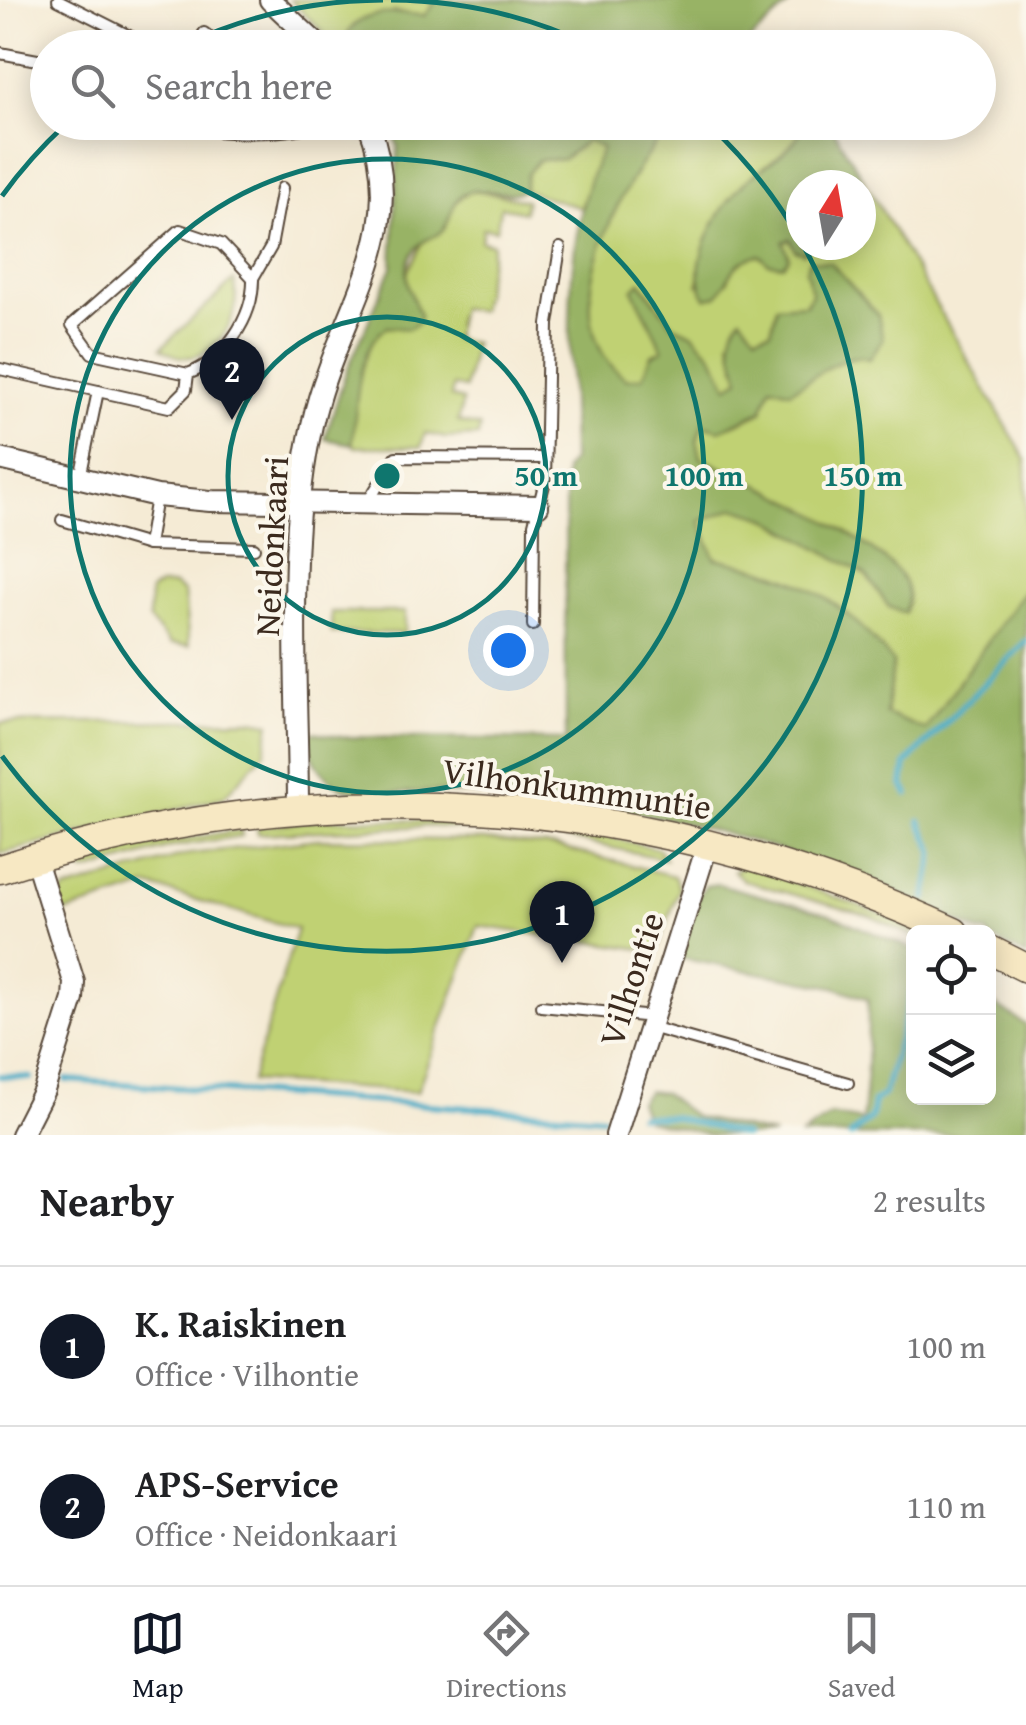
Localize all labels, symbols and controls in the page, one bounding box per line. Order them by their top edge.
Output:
search box [30,30,996,140]
text: Search here [145,57,333,113]
icon: search [65,58,120,113]
north arrow [786,170,876,260]
pin: 2 [200,338,264,420]
text: 50 m [514,453,578,497]
text: 100 m [665,453,744,497]
text: 150 m [824,453,903,497]
street label: Neidonkaari [241,455,301,637]
centre of rings [369,458,405,494]
your location [483,625,534,676]
street label: Vilhonkummuntie [439,744,715,832]
pin: 1 [530,880,594,963]
street label: Vilhontie [585,905,677,1053]
map controls [906,925,996,1105]
button: locate [906,925,996,1015]
button: layers [906,1015,996,1105]
text: Nearby [40,1170,174,1231]
text: 2 results [873,1177,986,1224]
text: K. Raiskinen [135,1295,346,1351]
text: 1 [64,1323,81,1370]
text: 100 m [907,1323,986,1370]
text: Office · Vilhontie [135,1351,359,1398]
text: APS-Service [135,1455,339,1511]
text: 2 [64,1483,81,1530]
text: 110 m [907,1483,986,1530]
text: Office · Neidonkaari [135,1511,398,1558]
tab: Map [130,1606,185,1707]
tab: Directions [446,1606,567,1707]
tab: Saved [828,1606,896,1707]

